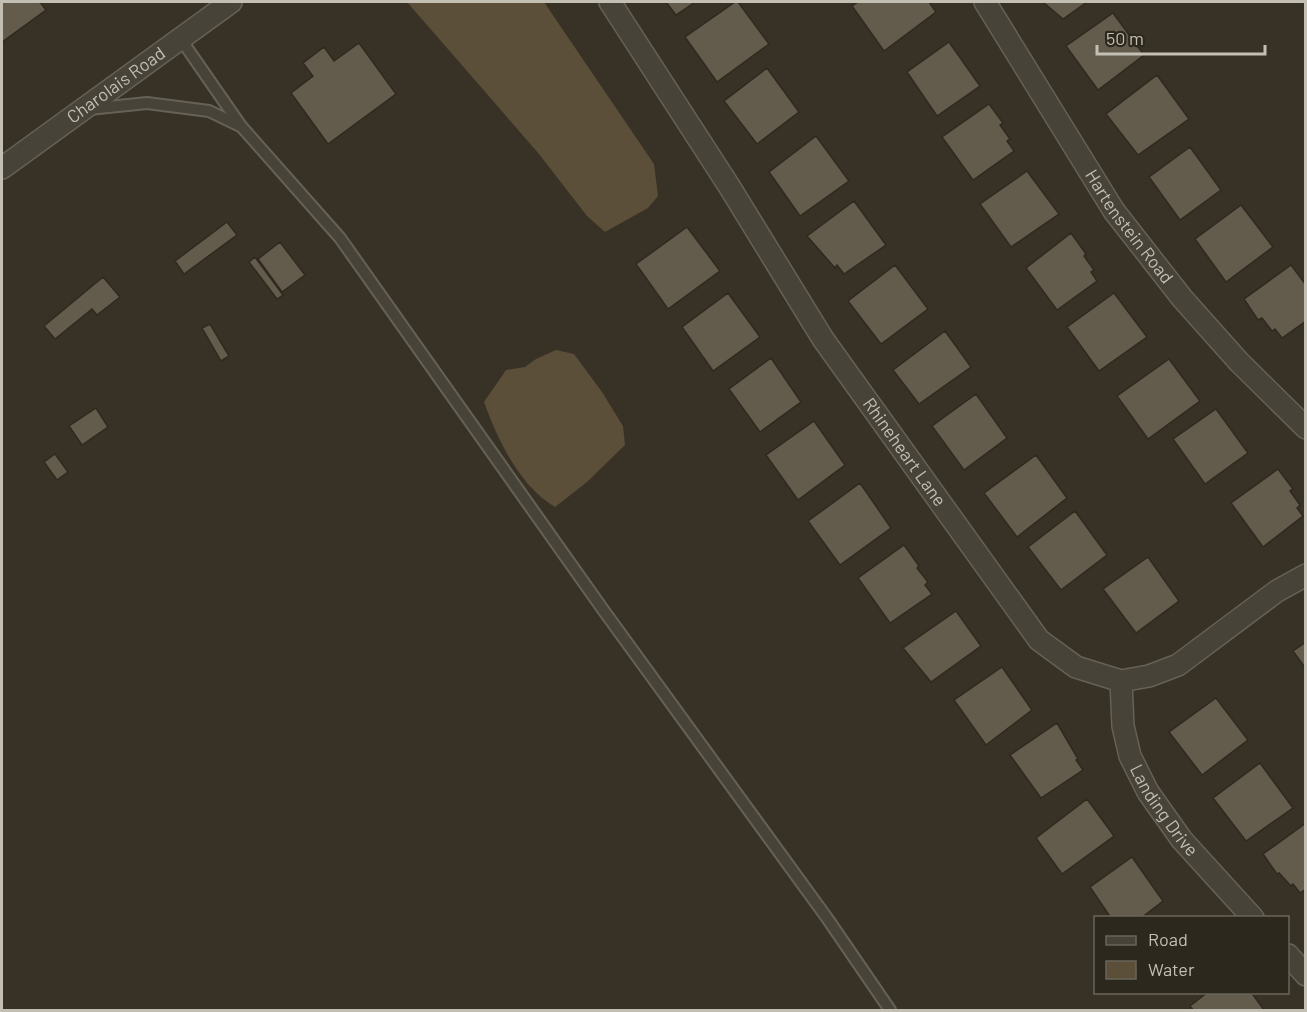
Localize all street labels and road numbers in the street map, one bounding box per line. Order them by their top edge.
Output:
street label: Charolais Road [62,41,169,127]
street label: Hartenstein Road [1081,165,1178,287]
street label: Rhineheart Lane [859,393,951,510]
street label: Landing Drive [1126,760,1203,860]

